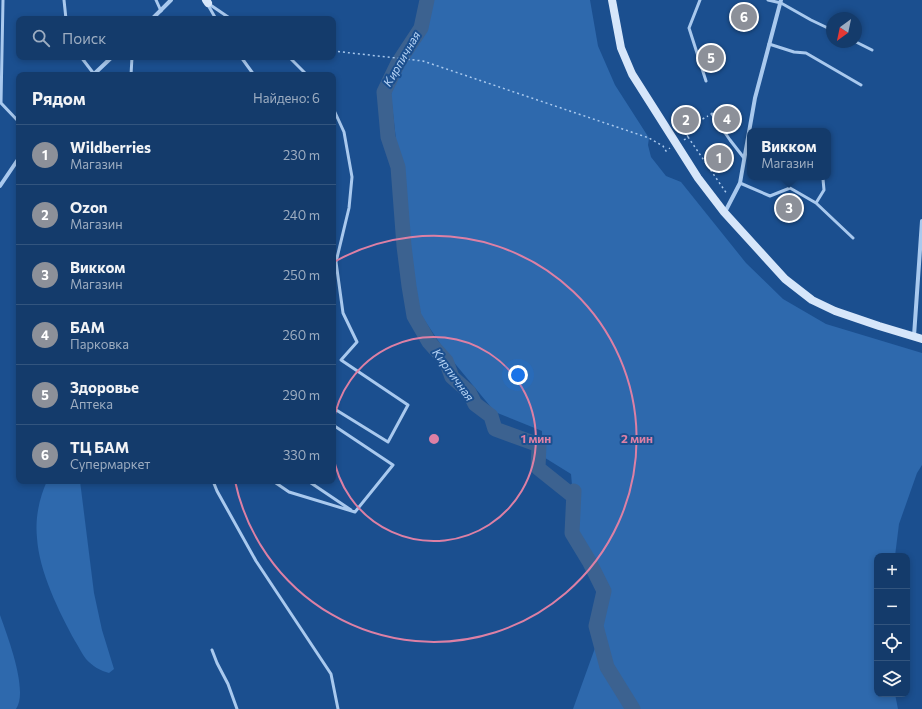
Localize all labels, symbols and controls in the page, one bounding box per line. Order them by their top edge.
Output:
pin: 6 [731,2,757,32]
north arrow [826,12,862,48]
search box [16,16,336,60]
icon: search [30,27,52,49]
water label: Кирпичная [380,28,423,89]
text: Поиск [62,29,106,47]
pin: 5 [698,43,724,73]
text: Рядом [32,88,86,109]
text: Найдено: 6 [253,90,320,106]
pin: 4 [714,104,740,134]
pin: 2 [673,105,699,135]
popup [747,128,831,180]
text: Викком [761,137,817,155]
text: Wildberries [70,138,151,156]
pin: 1 [706,143,732,173]
text: 1 [42,147,48,163]
text: 230 m [283,147,320,163]
text: Магазин [761,155,814,171]
text: Магазин [70,156,123,172]
pin: 3 [776,193,802,223]
text: Ozon [70,198,108,216]
text: 2 [41,207,49,223]
text: 240 m [283,207,320,223]
text: Магазин [70,216,123,232]
text: Викком [70,258,125,276]
text: 3 [41,267,49,283]
text: 250 m [283,267,320,283]
text: Магазин [70,276,123,292]
text: БАМ [70,318,105,336]
text: 4 [41,327,49,343]
text: 260 m [283,327,320,343]
text: Парковка [70,336,129,352]
water label: Кирпичная [430,345,478,403]
your location [508,365,528,385]
text: Здоровье [70,378,139,396]
text: 5 [41,387,49,403]
text: 290 m [283,387,320,403]
text: Аптека [70,396,113,412]
text: 1 мин [521,431,551,445]
text: 2 мин [621,431,653,445]
centre of rings [427,432,441,446]
text: ТЦ БАМ [70,438,129,456]
text: 6 [41,447,49,463]
text: 330 m [283,447,320,463]
text: Супермаркет [70,456,150,472]
map controls [874,553,910,697]
button: + [874,553,910,589]
button: − [874,589,910,625]
button: locate [874,625,910,661]
button: layers [874,661,910,697]

